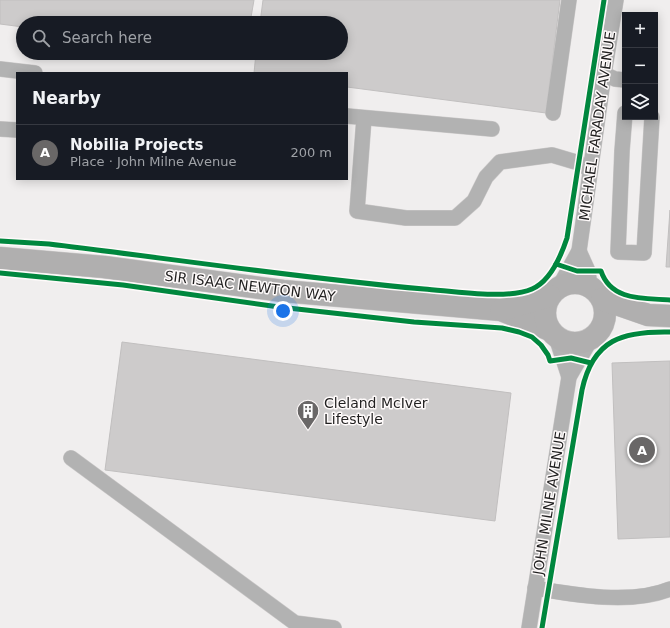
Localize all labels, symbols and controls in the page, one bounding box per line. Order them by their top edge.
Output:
map controls [622,12,658,120]
button: + [622,12,658,48]
search box [16,16,348,60]
icon: search [30,27,52,49]
text: Search here [62,29,152,47]
street label: MICHAEL FARADAY AVENUE [576,30,618,222]
button: − [622,48,658,84]
button: layers [622,84,658,120]
text: Nearby [32,88,101,108]
text: Nobilia Projects [70,136,203,154]
text: A [40,145,50,160]
text: 200 m [290,145,332,160]
text: Place · John Milne Avenue [70,154,236,169]
street label: SIR ISAAC NEWTON WAY [164,268,337,304]
your location [273,301,293,321]
place label: Cleland McIver Lifestyle [324,395,428,427]
building icon: Cleland McIver Lifestyle [295,398,321,431]
street label: JOHN MILNE AVENUE [530,430,568,577]
pin: A [629,435,655,465]

